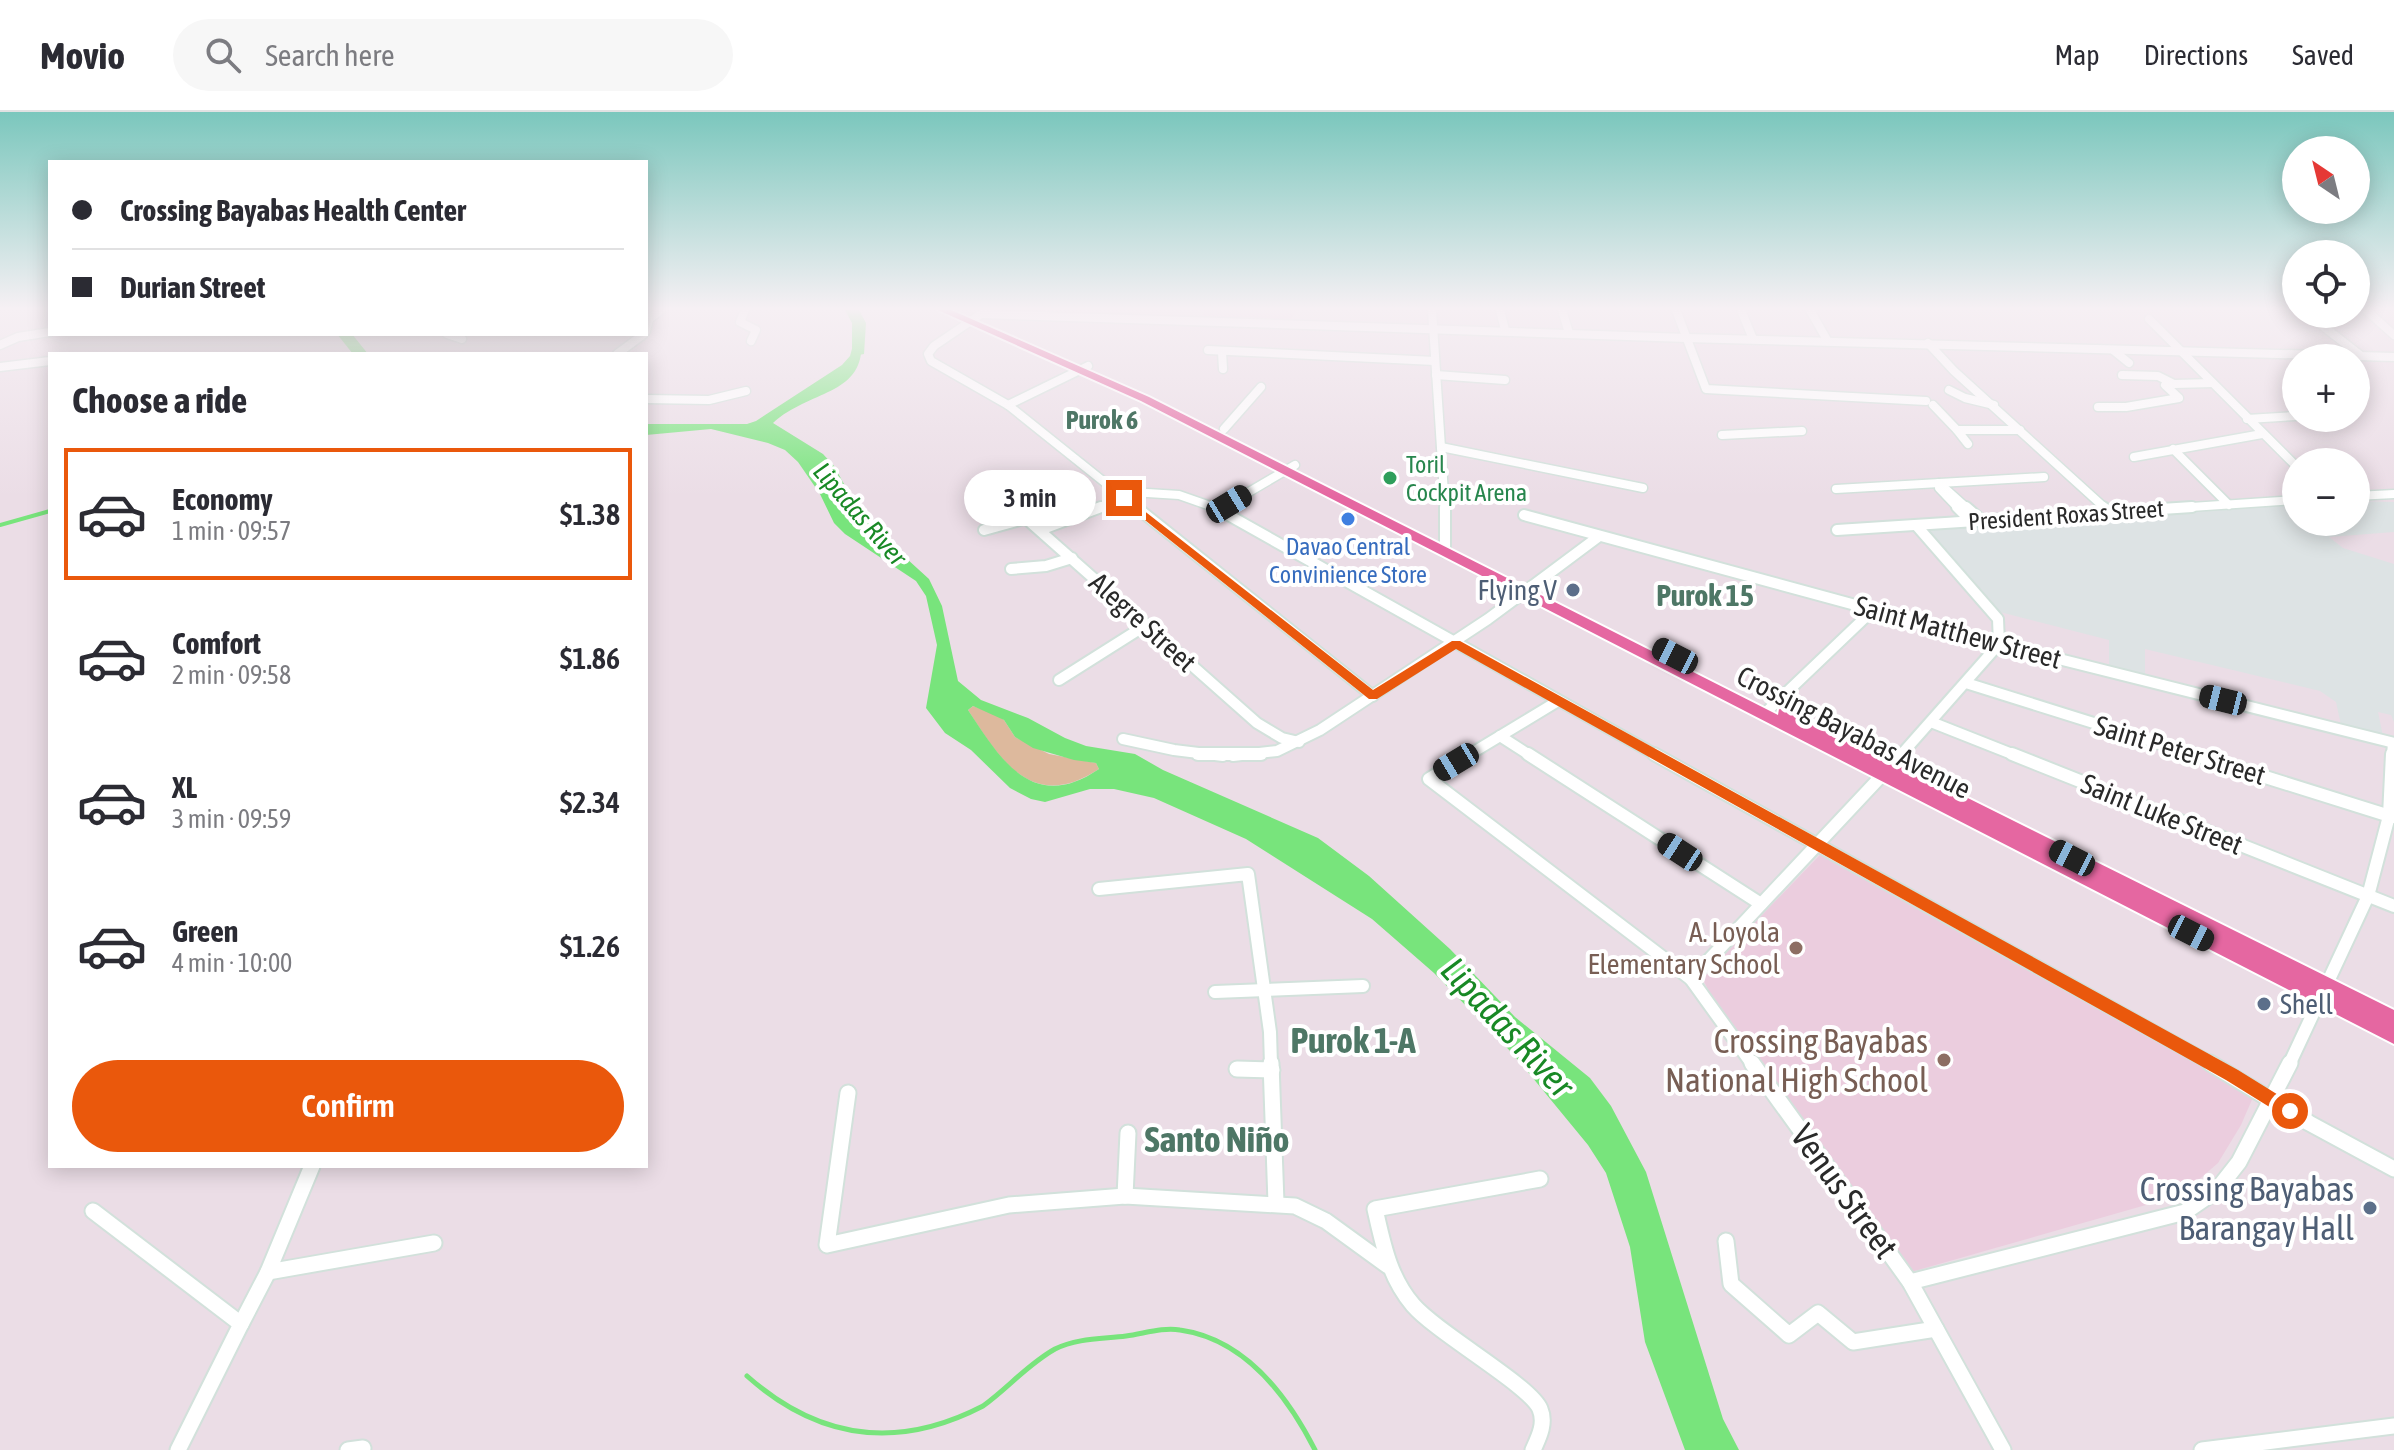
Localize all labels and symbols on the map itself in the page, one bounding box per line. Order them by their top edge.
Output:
north arrow [2282,136,2370,224]
district label: Purok 6 [1066,405,1138,435]
place label: Toril Cockpit Arena [1406,451,1527,506]
water label: Lipadas River [807,456,914,573]
marker: Toril Cockpit Arena [1381,469,1399,487]
callout: 3 min [964,470,1096,526]
route end [1106,480,1142,516]
car [1202,481,1256,527]
street label: President Roxas Street [1967,495,2165,535]
marker: Davao Central Convinience Store [1339,510,1357,528]
place label: Davao Central Convinience Store [1269,533,1427,588]
street label: Alegre Street [1083,566,1203,678]
place label: Flying V [1477,574,1557,606]
district label: Purok 15 [1656,578,1754,612]
marker: Flying V [1564,581,1582,599]
street label: Saint Matthew Street [1851,589,2065,675]
car [1648,634,1702,678]
street label: Crossing Bayabas Avenue [1732,659,1976,805]
car [2197,683,2249,717]
street label: Saint Peter Street [2091,709,2269,791]
car [1429,739,1483,785]
street label: Saint Luke Street [2077,767,2247,861]
car [1653,829,1707,875]
car [2045,836,2099,880]
car [2164,911,2218,955]
place label: A. Loyola Elementary School [1588,916,1781,980]
marker: A. Loyola Elementary School [1787,939,1805,957]
water label: Lipadas River [1433,949,1584,1106]
place label: Shell [2280,988,2333,1020]
marker: Shell [2255,995,2273,1013]
district label: Purok 1-A [1290,1019,1416,1061]
place label: Crossing Bayabas National High School [1665,1021,1928,1099]
marker: Crossing Bayabas National High School [1935,1051,1953,1069]
route start [2272,1093,2308,1129]
street label: Venus Street [1784,1117,1906,1265]
district label: Santo Niño [1144,1118,1290,1160]
place label: Crossing Bayabas Barangay Hall [2140,1169,2354,1247]
marker: Crossing Bayabas Barangay Hall [2361,1199,2379,1217]

